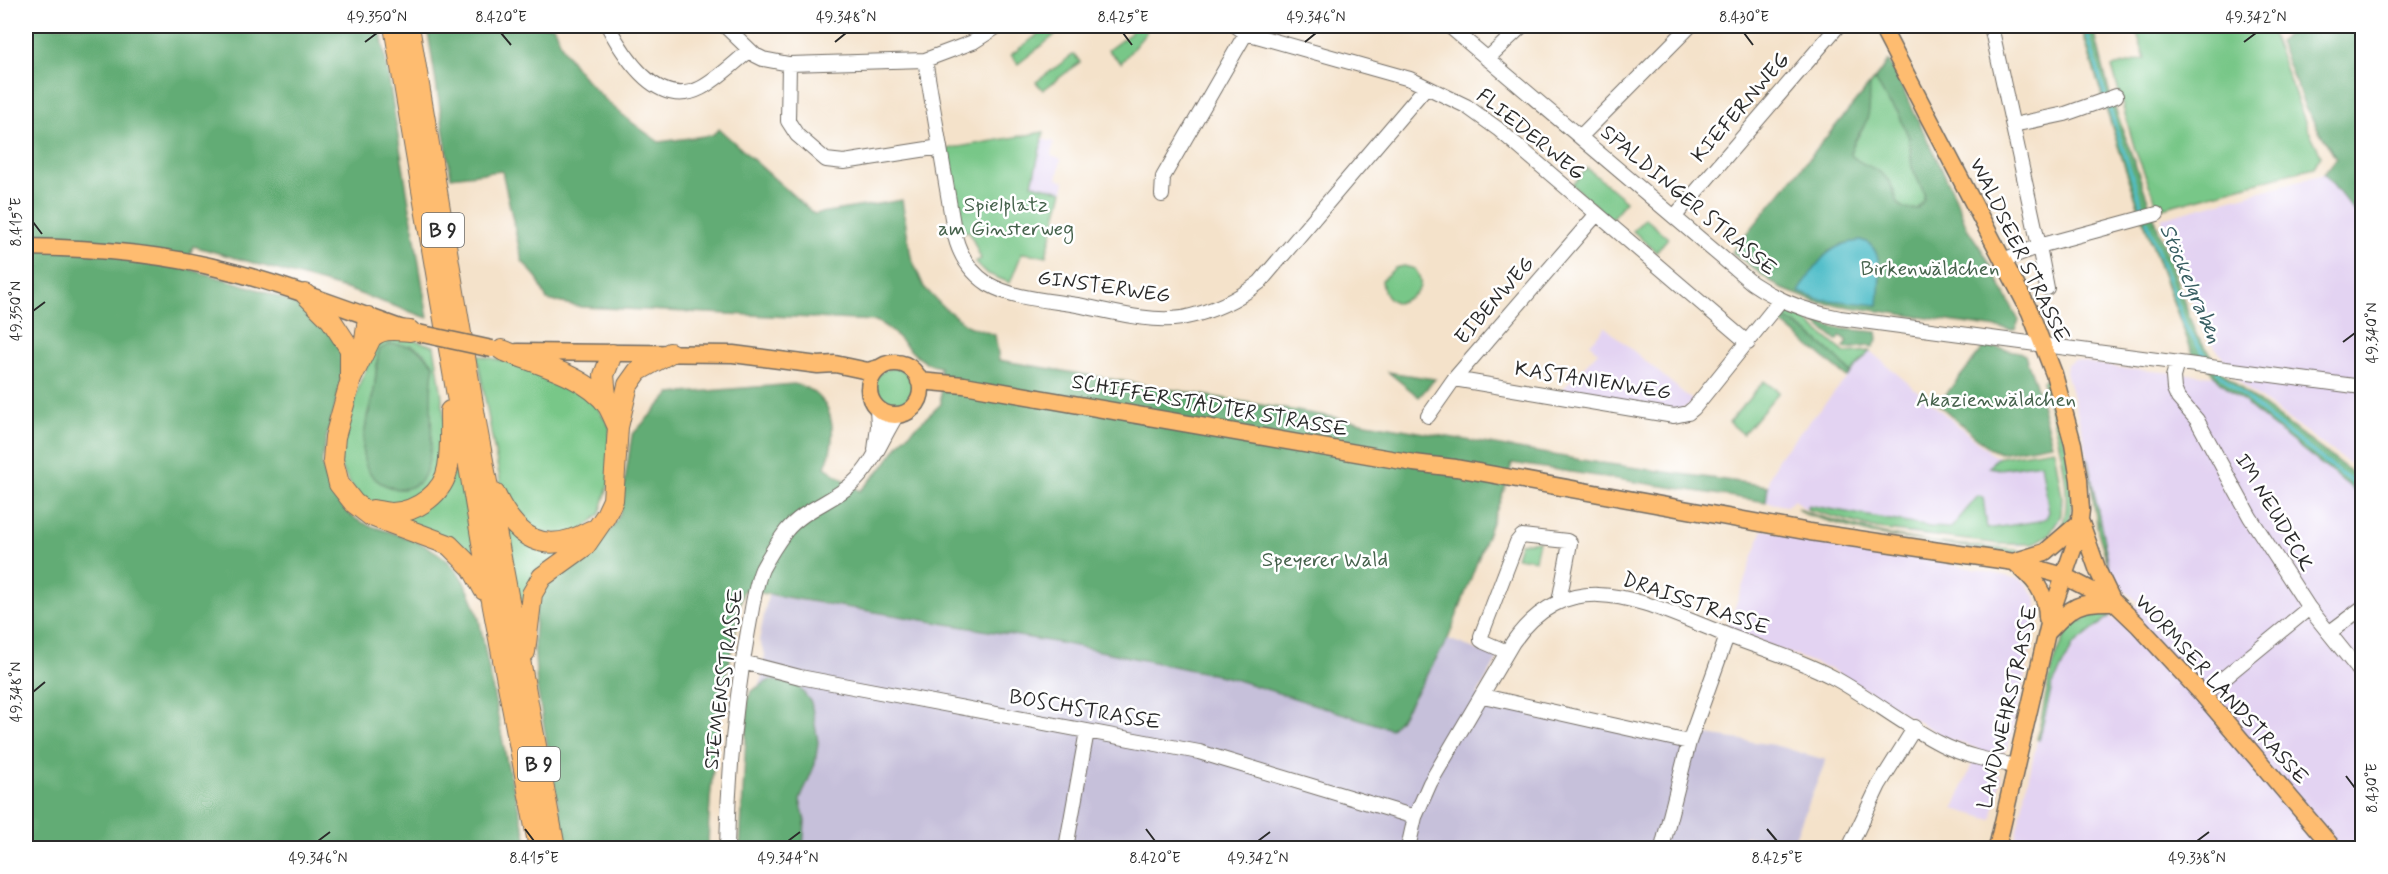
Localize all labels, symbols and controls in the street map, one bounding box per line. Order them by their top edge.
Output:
text: 49.350°N [347,8,407,28]
text: 8.420°E [475,8,527,28]
text: 49.348°N [816,8,876,28]
text: 8.425°E [1098,8,1149,28]
text: 49.346°N [1286,8,1346,28]
text: 8.430°E [1719,8,1769,28]
text: 49.342°N [2225,8,2287,28]
street label: KIEFERNWEG [1685,47,1796,169]
street label: FLIEDERWEG [1470,82,1590,187]
street label: SPALDINGER STRASSE [1594,119,1782,283]
street label: WALDSEER STRASSE [1962,153,2076,348]
park label: Spielplatz am Ginsterweg [938,191,1074,244]
text: 8.415°E [7,197,27,247]
road number: B 9 [422,213,464,247]
water label: Stöckelgraben [2151,220,2228,348]
street label: EIBENWEG [1449,251,1541,351]
park label: Birkenwäldchen [1861,255,1999,283]
street label: GINSTERWEG [1036,264,1172,310]
text: 49.350°N [7,281,27,341]
text: 49.340°N [2363,302,2383,364]
street label: KASTANIENWEG [1513,355,1673,407]
street label: SCHIFFERSTADTER STRASSE [1070,368,1350,444]
park label: Akazienwäldchen [1916,386,2076,414]
street label: IM NEUDECK [2228,448,2320,577]
park label: Speyerer Wald [1262,546,1388,574]
street label: DRAISSTRASSE [1618,566,1773,642]
street label: SIEMENSSTRASSE [697,587,751,771]
street label: WORMSER LANDSTRASSE [2128,588,2314,791]
street label: LANDWEHRSTRASSE [1971,603,2045,812]
text: 49.348°N [7,662,27,722]
street label: BOSCHSTRASSE [1007,683,1163,737]
road number: B 9 [518,747,560,781]
text: 8.430°E [2363,763,2383,813]
text: 49.346°N [288,849,348,869]
text: 8.415°E [509,849,559,869]
text: 49.344°N [758,849,818,869]
text: 8.420°E [1129,849,1181,869]
text: 49.342°N [1227,849,1289,869]
text: 8.425°E [1752,849,1803,869]
text: 49.338°N [2168,849,2226,869]

